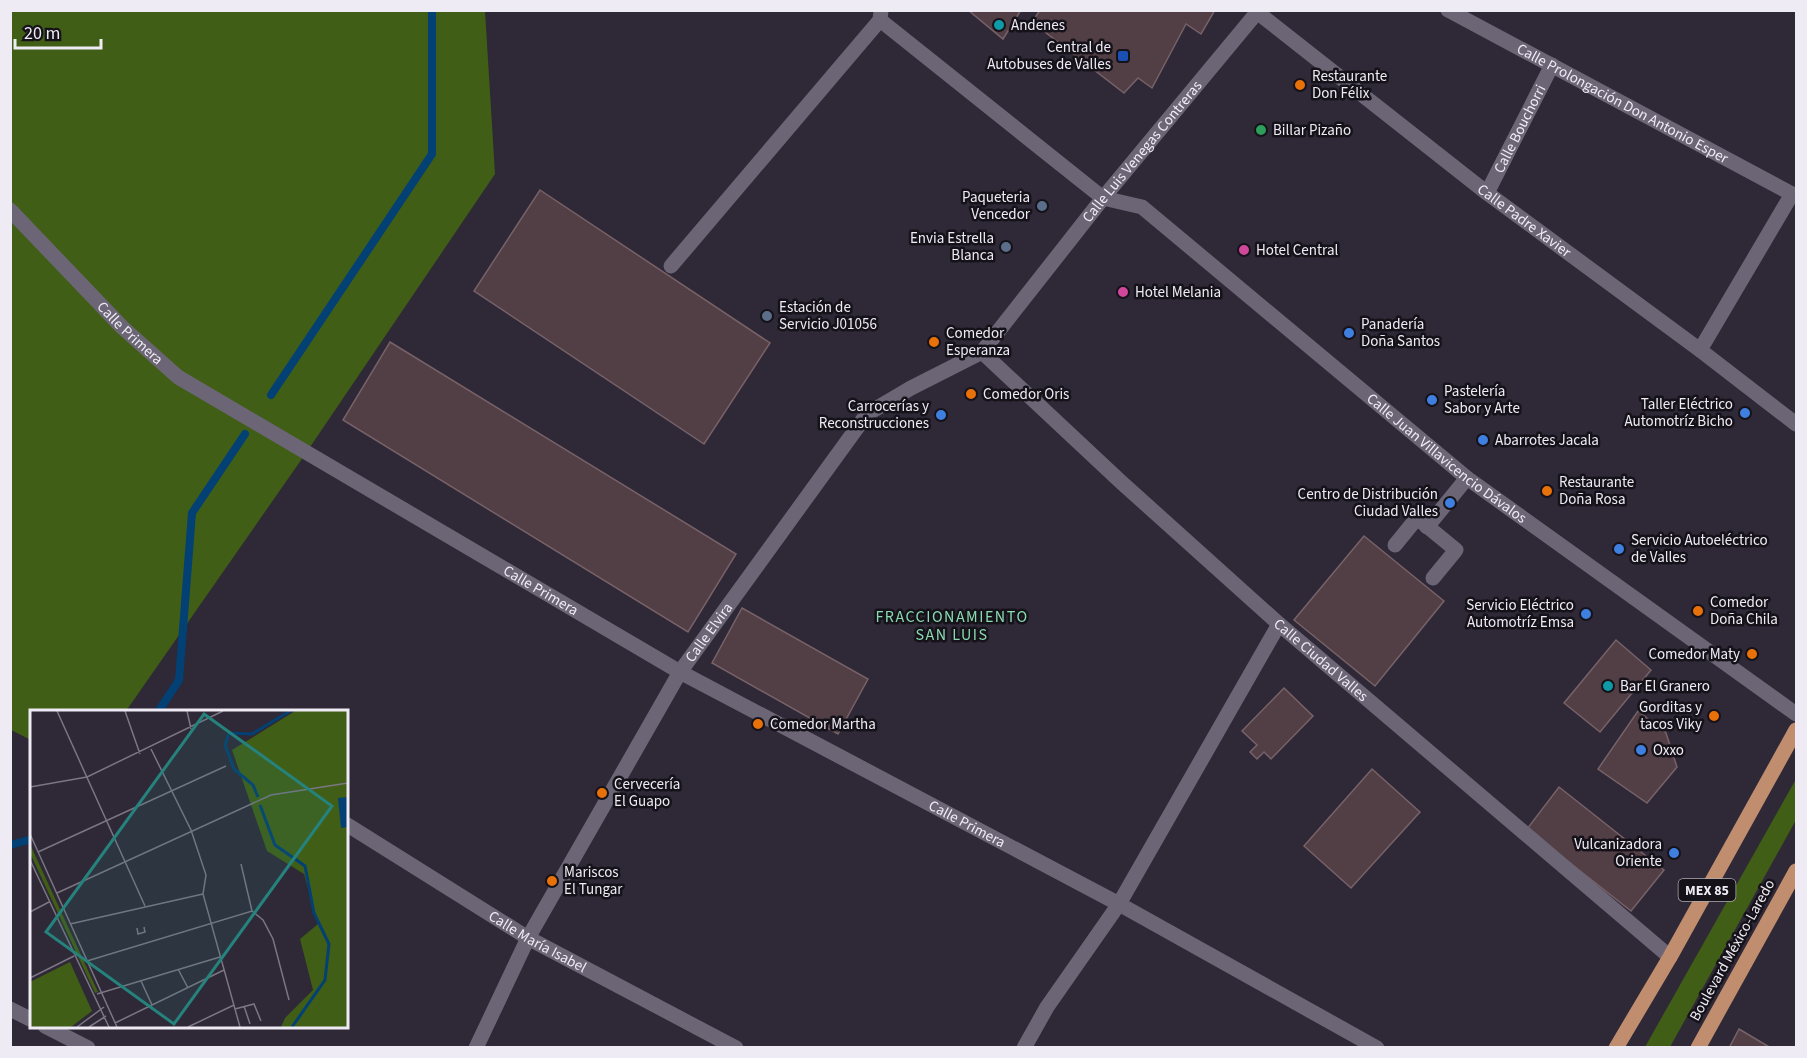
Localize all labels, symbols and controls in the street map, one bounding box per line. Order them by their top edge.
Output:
scale bar [15,12,100,50]
place label: Andenes [1011,15,1065,36]
marker: Andenes [992,18,1006,32]
text: 20 m [24,21,60,46]
place label: Central de Autobuses de Valles [987,37,1111,75]
street label: Calle Prolongación Don Antonio Esper [1513,39,1733,169]
marker: Central de Autobuses de Valles [1116,49,1130,63]
place label: Restaurante Don Félix [1312,66,1387,104]
street label: Calle Luis Venegas Contreras [1078,76,1207,227]
marker: Restaurante Don Félix [1293,78,1307,92]
street label: Calle Bouchorri [1489,81,1551,177]
place label: Billar Pizaño [1273,120,1351,141]
marker: Billar Pizaño [1254,123,1268,137]
street label: Calle Padre Xavier [1473,179,1576,263]
place label: Paqueteria Vencedor [962,187,1031,225]
marker: Paqueteria Vencedor [1035,199,1049,213]
place label: Envia Estrella Blanca [910,228,994,266]
marker: Envia Estrella Blanca [999,240,1013,254]
place label: Hotel Central [1256,240,1338,261]
marker: Hotel Central [1237,243,1251,257]
place label: Hotel Melania [1135,282,1221,303]
marker: Hotel Melania [1116,285,1130,299]
street label: Calle Primera [92,297,167,370]
place label: Estación de Servicio J01056 [779,297,877,335]
marker: Estación de Servicio J01056 [760,309,774,323]
place label: Panadería Doña Santos [1361,314,1440,352]
place label: Comedor Esperanza [946,323,1010,361]
marker: Panadería Doña Santos [1342,326,1356,340]
marker: Comedor Esperanza [927,335,941,349]
place label: Pastelería Sabor y Arte [1444,381,1520,419]
place label: Comedor Oris [983,384,1069,405]
marker: Comedor Oris [964,387,978,401]
street label: Calle Juan Villavicencio Dávalos [1362,389,1531,529]
marker: Pastelería Sabor y Arte [1425,393,1439,407]
place label: Taller Eléctrico Automotríz Bicho [1625,394,1733,432]
place label: Carrocerías y Reconstrucciones [819,396,929,434]
marker: Taller Eléctrico Automotríz Bicho [1738,406,1752,420]
marker: Carrocerías y Reconstrucciones [934,408,948,422]
place label: Abarrotes Jacala [1495,430,1599,451]
marker: Abarrotes Jacala [1476,433,1490,447]
place label: Restaurante Doña Rosa [1559,472,1634,510]
place label: Centro de Distribución Ciudad Valles [1298,484,1438,522]
marker: Restaurante Doña Rosa [1540,484,1554,498]
marker: Centro de Distribución Ciudad Valles [1443,496,1457,510]
place label: Servicio Autoeléctrico de Valles [1631,530,1768,568]
marker: Servicio Autoeléctrico de Valles [1612,542,1626,556]
street label: Calle Primera [499,560,582,621]
place label: Comedor Doña Chila [1710,592,1778,630]
place label: Servicio Eléctrico Automotríz Emsa [1466,595,1574,633]
street label: Calle Elvira [680,598,738,667]
marker: Comedor Doña Chila [1691,604,1705,618]
district label: FRACCIONAMIENTO SAN LUIS [875,606,1029,646]
marker: Servicio Eléctrico Automotríz Emsa [1579,607,1593,621]
street label: Calle Ciudad Valles [1269,614,1373,707]
place label: Comedor Maty [1648,644,1740,665]
marker: Comedor Maty [1745,647,1759,661]
place label: Bar El Granero [1620,676,1710,697]
marker: Bar El Granero [1601,679,1615,693]
place label: Gorditas y tacos Viky [1639,697,1702,735]
marker: Gorditas y tacos Viky [1707,709,1721,723]
inset map [30,710,348,1028]
place label: Comedor Martha [770,714,876,735]
marker: Comedor Martha [751,717,765,731]
place label: Oxxo [1653,740,1684,761]
marker: Oxxo [1634,743,1648,757]
place label: Cervecería El Guapo [614,774,680,812]
marker: Cervecería El Guapo [595,786,609,800]
street label: Calle Primera [925,795,1009,853]
place label: Vulcanizadora Oriente [1574,834,1662,872]
marker: Vulcanizadora Oriente [1667,846,1681,860]
place label: Mariscos El Tungar [564,862,623,900]
marker: Mariscos El Tungar [545,874,559,888]
street label: Boulevard México-Laredo [1685,876,1780,1025]
road number: MEX 85 [1678,879,1736,901]
street label: Calle María Isabel [484,906,590,978]

